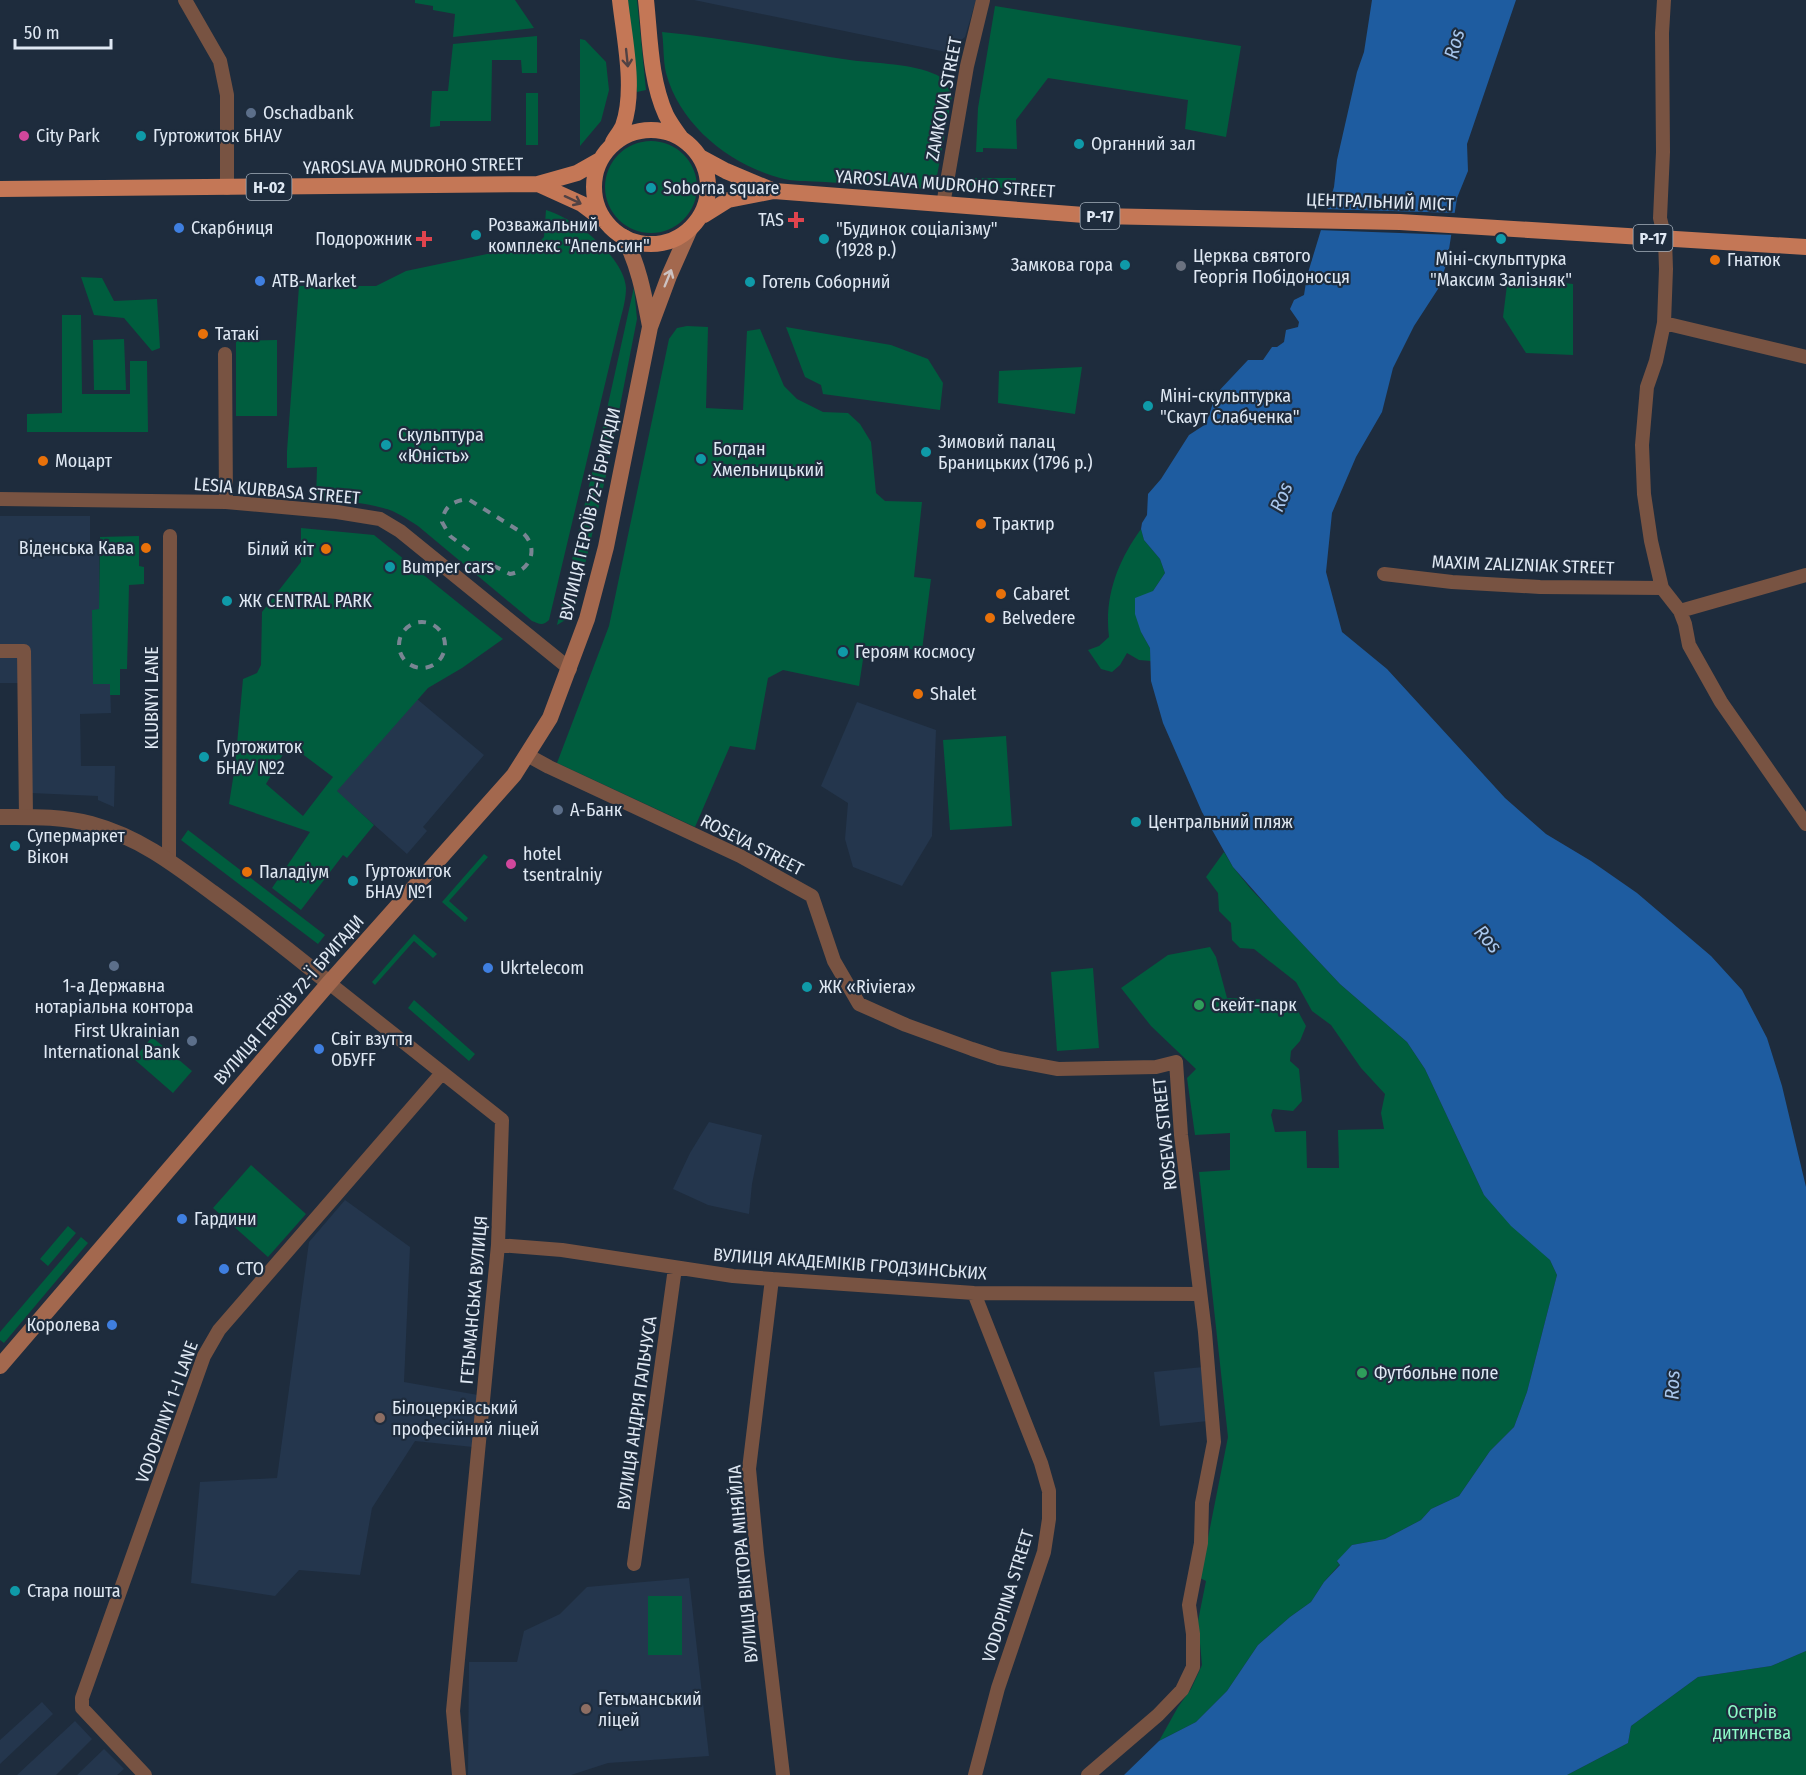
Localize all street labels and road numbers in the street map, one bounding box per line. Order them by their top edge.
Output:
street label: ZAMKOVA STREET [921,35,967,163]
street label: YAROSLAVA MUDROHO STREET [303,153,524,179]
street label: YAROSLAVA MUDROHO STREET [834,165,1056,203]
road number: Н-02 [246,174,292,200]
street label: ЦЕНТРАЛЬНИЙ МІСТ [1306,188,1455,216]
road number: Р-17 [1080,203,1120,229]
road number: Р-17 [1634,225,1672,251]
street label: ВУЛИЦЯ ГЕРОЇВ 72-Ї БРИГАДИ [555,405,625,623]
street label: LESIA KURBASA STREET [193,473,362,509]
street label: MAXIM ZALIZNIAK STREET [1431,551,1615,579]
street label: KLUBNYI LANE [141,646,163,750]
street label: ROSEVA STREET [697,810,808,881]
street label: ВУЛИЦЯ ГЕРОЇВ 72-Ї БРИГАДИ [209,911,369,1089]
street label: ROSEVA STREET [1148,1076,1182,1191]
street label: ГЕТЬМАНСЬКА ВУЛИЦЯ [456,1215,492,1385]
street label: ВУЛИЦЯ АКАДЕМІКІВ ГРОДЗИНСЬКИХ [712,1243,988,1285]
street label: ВУЛИЦЯ АНДРІЯ ГАЛЬЧУСА [612,1314,662,1511]
street label: VODOPIINYI 1-I LANE [131,1338,203,1486]
street label: ВУЛИЦЯ ВІКТОРА МІНЯЙЛА [723,1464,763,1664]
street label: VODOPIINA STREET [977,1526,1039,1665]

